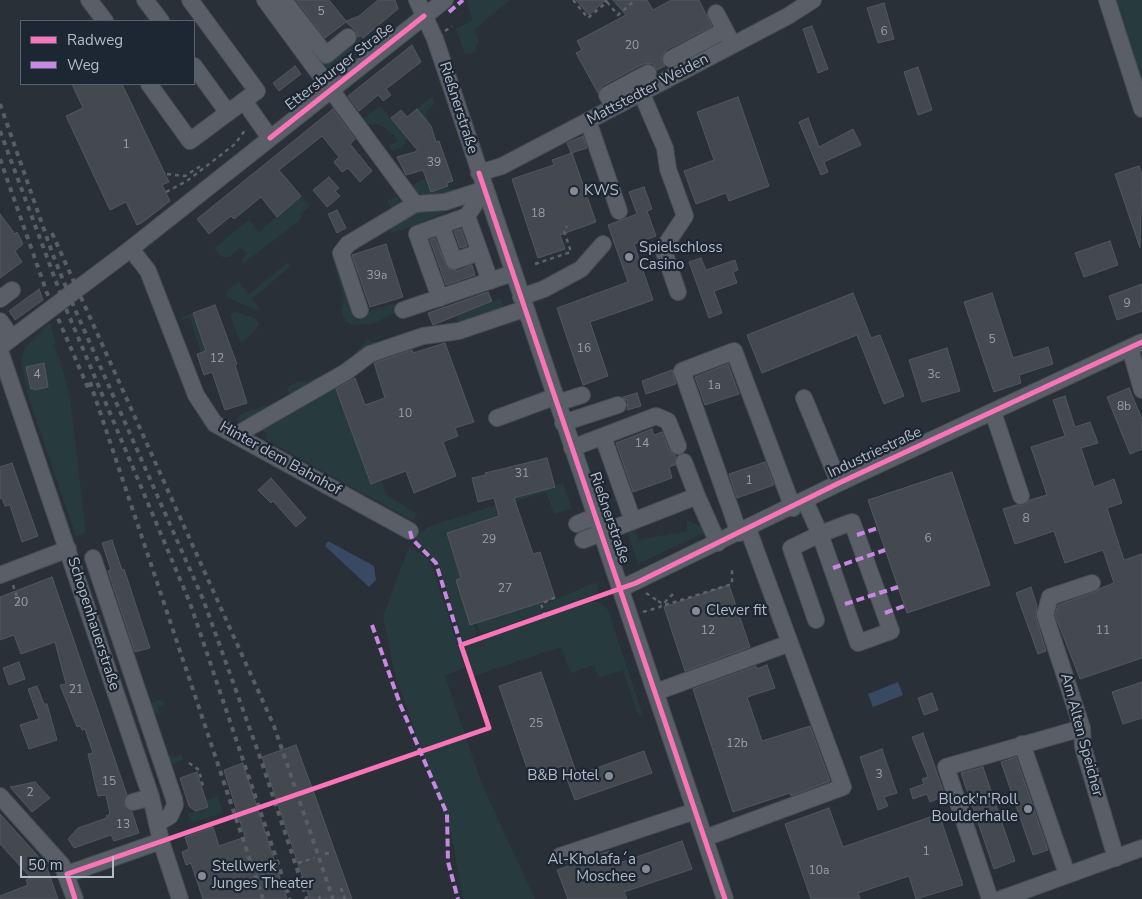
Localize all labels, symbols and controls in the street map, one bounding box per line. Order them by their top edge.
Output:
house number: 5 [317,5,325,19]
street label: Ettersburger Straße [282,19,398,115]
legend [20,20,195,85]
house number: 6 [880,25,888,39]
text: Radweg [67,30,123,50]
house number: 20 [625,39,639,53]
street label: Mattstedter Weiden [584,50,712,130]
text: Weg [67,55,99,75]
street label: Rießnerstraße [435,60,481,156]
house number: 1 [122,138,130,152]
house number: 39 [427,156,441,170]
place label: KWS [584,182,619,200]
marker: KWS [568,185,580,197]
house number: 18 [531,207,545,221]
place label: Spielschloss Casino [639,239,723,274]
marker: Spielschloss Casino [623,251,635,263]
house number: 39a [367,269,387,283]
house number: 9 [1123,297,1131,311]
house number: 5 [988,333,996,347]
house number: 16 [577,342,591,356]
house number: 12 [210,352,224,366]
house number: 4 [33,368,41,382]
house number: 3c [928,368,940,382]
house number: 1a [707,379,721,393]
house number: 8b [1117,400,1131,414]
house number: 10 [398,407,412,421]
street label: Hinter dem Bahnhof [216,418,344,500]
street label: Industriestraße [825,423,925,483]
house number: 14 [635,437,649,451]
house number: 31 [515,467,529,481]
street label: Rießnerstraße [585,470,633,566]
house number: 1 [745,474,753,488]
house number: 8 [1022,512,1030,526]
house number: 6 [924,532,932,546]
house number: 29 [482,533,496,547]
street label: Schopenhauerstraße [63,555,123,693]
house number: 27 [498,582,512,596]
house number: 20 [14,596,28,610]
place label: Clever fit [706,602,767,620]
marker: Clever fit [690,605,702,617]
house number: 12 [701,624,715,638]
house number: 11 [1096,624,1110,638]
street label: Am Alten Speicher [1056,672,1106,798]
house number: 21 [69,683,83,697]
house number: 25 [529,717,543,731]
house number: 12b [726,737,748,751]
place label: B&B Hotel [527,767,599,785]
house number: 3 [875,768,883,782]
marker: B&B Hotel [603,770,615,782]
house number: 15 [102,775,116,789]
house number: 2 [26,786,34,800]
place label: Block'n'Roll Boulderhalle [931,791,1018,826]
marker: Block'n'Roll Boulderhalle [1022,803,1034,815]
house number: 13 [116,818,130,832]
house number: 1 [922,845,930,859]
scale bar [22,846,116,878]
place label: Al-Kholafa´a Moschee [547,851,636,886]
text: 50 m [28,855,63,875]
place label: Stellwerk Junges Theater [212,858,314,893]
marker: Al-Kholafa´a Moschee [640,863,652,875]
house number: 10a [809,864,829,878]
marker: Stellwerk Junges Theater [196,870,208,882]

